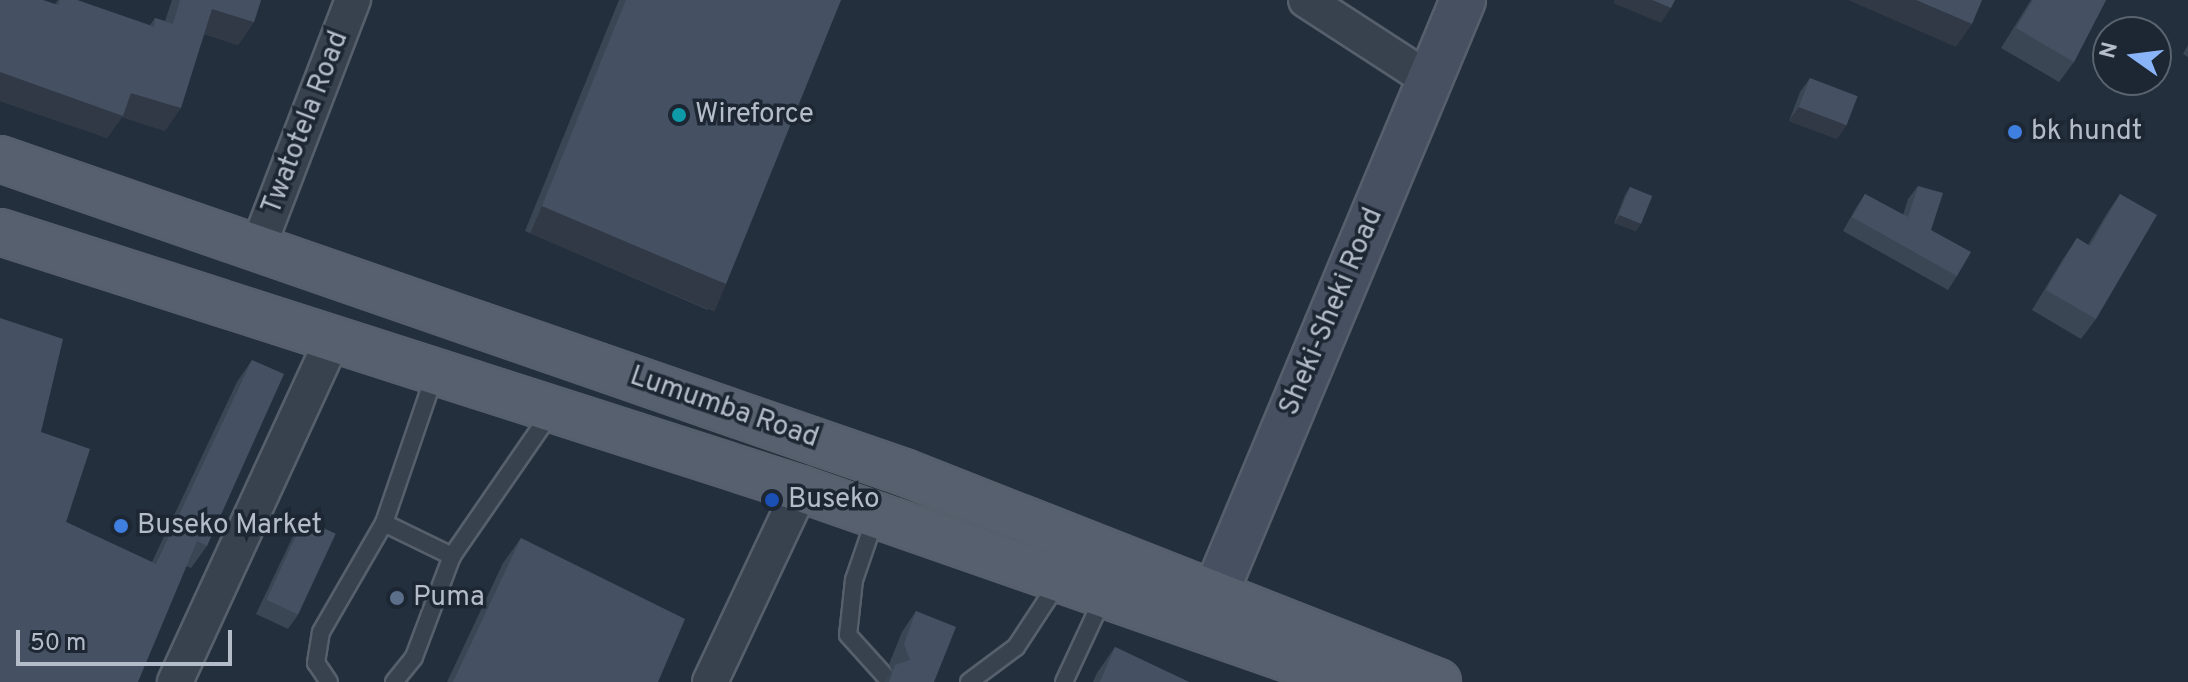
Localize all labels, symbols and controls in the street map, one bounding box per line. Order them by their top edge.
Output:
north arrow [2092,16,2172,96]
street label: Twatotela Road [256,27,356,219]
text: N [2095,40,2125,61]
place label: Wireforce [695,98,814,132]
marker: Wireforce [670,106,688,124]
place label: bk hundt [2031,115,2142,149]
marker: bk hundt [2006,123,2024,141]
street label: Sheki-Sheki Road [1273,203,1391,421]
street label: Lumumba Road [625,360,823,456]
place label: Buseko [788,483,880,517]
marker: Buseko [763,491,781,509]
place label: Buseko Market [137,509,322,543]
marker: Buseko Market [112,517,130,535]
place label: Puma [413,581,485,615]
marker: Puma [388,589,406,607]
scale bar [20,614,236,664]
text: 50 m [30,629,86,659]

